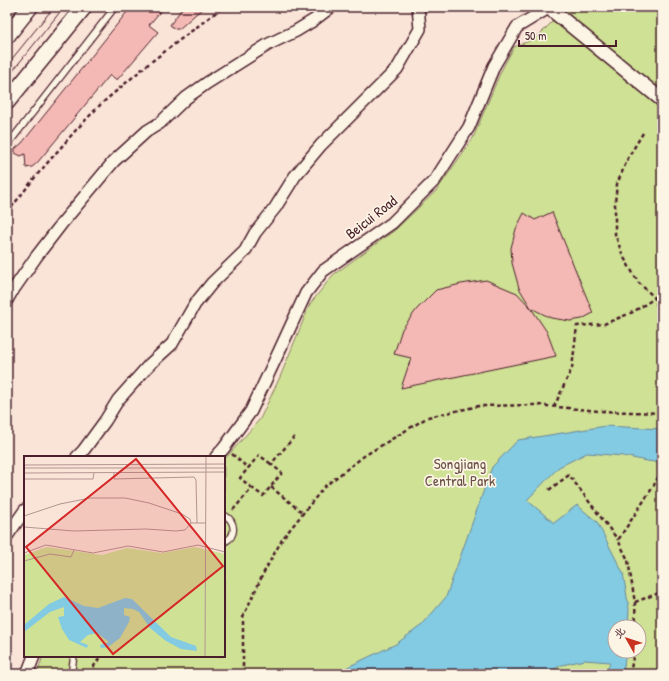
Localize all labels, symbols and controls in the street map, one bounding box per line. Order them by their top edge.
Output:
scale bar [519,22,616,48]
text: 50 m [525,27,546,44]
street label: Beicui Road [341,190,401,244]
park label: Songjiang Central Park [425,453,495,491]
inset map [24,456,225,657]
north arrow [607,619,647,659]
text: 北 [610,624,628,641]

